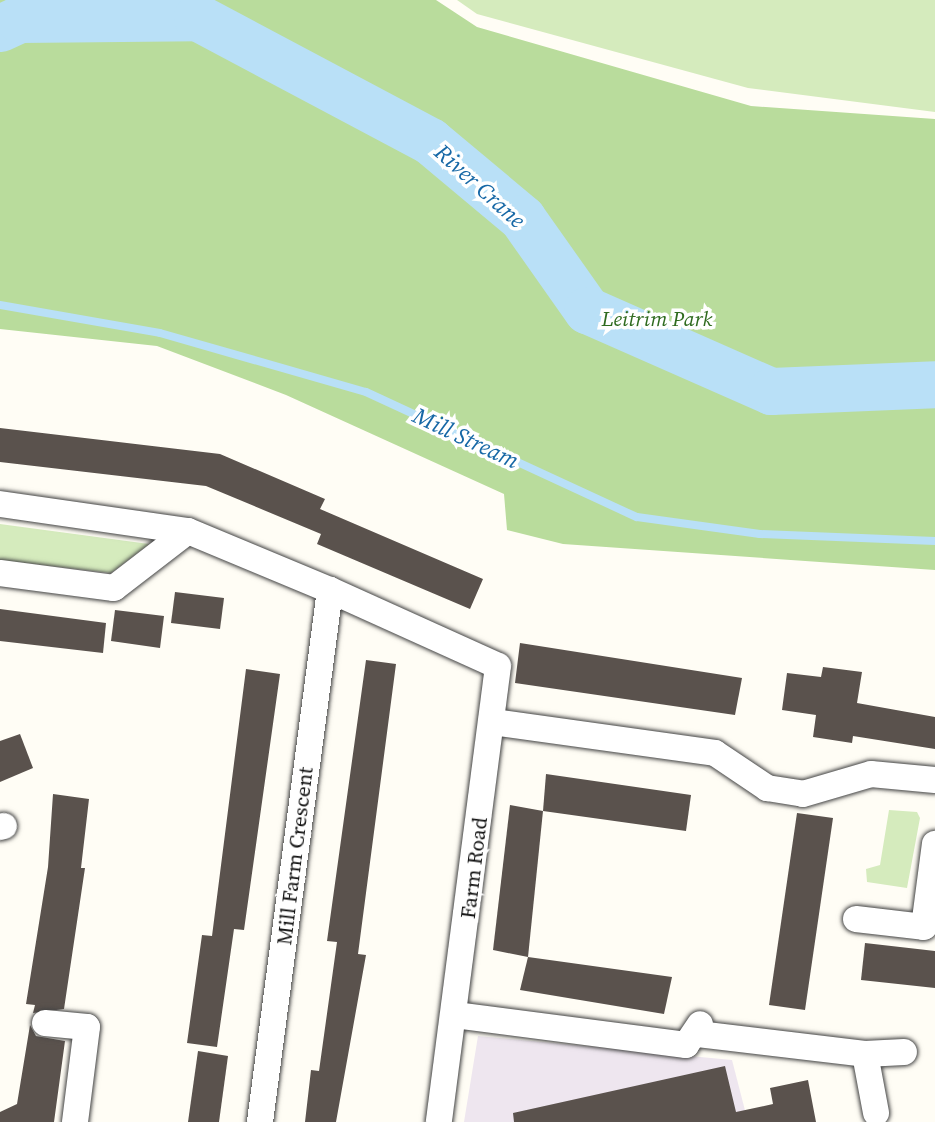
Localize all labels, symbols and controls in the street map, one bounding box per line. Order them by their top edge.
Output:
water label: River Crane [429,138,531,234]
park label: Leitrim Park [601,306,713,332]
water label: Mill Stream [409,402,523,474]
street label: Mill Farm Crescent [272,765,318,947]
street label: Farm Road [455,816,493,920]

